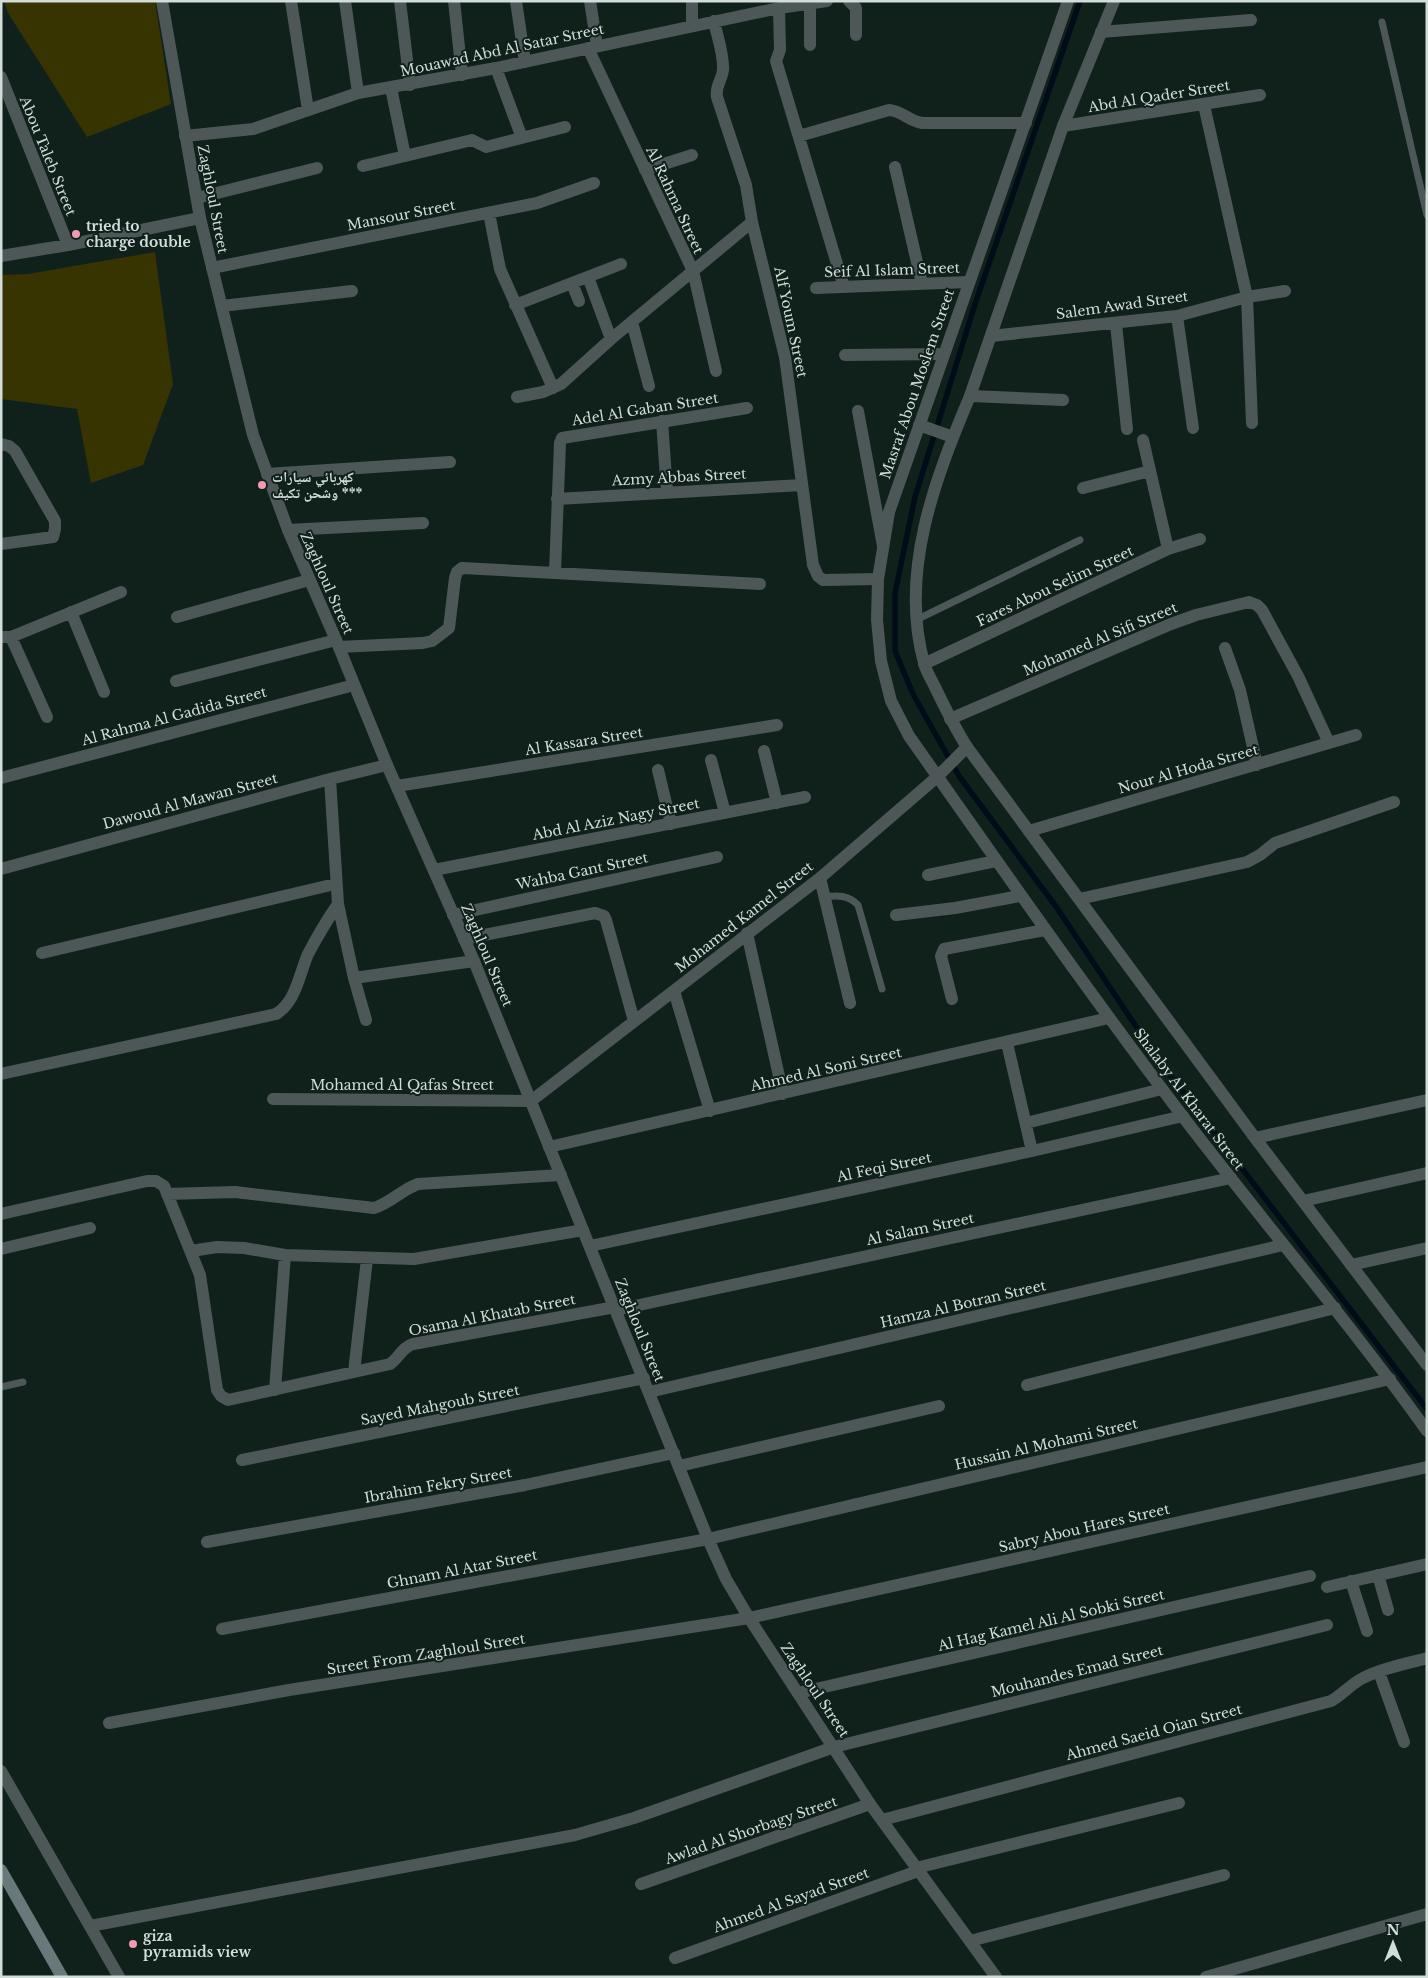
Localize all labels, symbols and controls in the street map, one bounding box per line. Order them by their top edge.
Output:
street label: Mouawad Abd Al Satar Street [398,19,606,80]
street label: Abd Al Qader Street [1086,76,1232,116]
street label: Abou Taleb Street [15,93,80,219]
street label: Al Rahma Street [642,142,708,257]
street label: Zaghloul Street [194,143,232,256]
street label: Mansour Street [345,196,457,234]
place label: tried to charge double [86,217,191,251]
marker: tried to charge double [70,228,82,240]
street label: Seif Al Islam Street [824,259,961,281]
street label: Alf Youm Street [770,264,812,380]
street label: Masraf Abou Moslem Street [876,286,958,481]
street label: Salem Awad Street [1055,287,1190,323]
street label: Adel Al Gaban Street [569,388,720,430]
street label: Azmy Abbas Street [610,464,747,490]
place label: كهربائي سيارات وشحن تكيف *** [272,468,363,502]
marker: كهربائي سيارات وشحن تكيف *** [256,479,268,491]
street label: Zaghloul Street [296,529,358,638]
street label: Fares Abou Selim Street [974,541,1137,630]
street label: Mohamed Al Sifi Street [1020,598,1180,680]
street label: Al Rahma Al Gadida Street [79,682,269,750]
street label: Al Kassara Street [523,723,645,759]
street label: Nour Al Hoda Street [1116,740,1261,798]
street label: Dawoud Al Mawan Street [101,769,280,833]
street label: Abd Al Aziz Nagy Street [530,794,702,844]
street label: Wahba Gant Street [513,848,650,894]
street label: Mohamed Kamel Street [671,857,817,977]
street label: Zaghloul Street [457,901,517,1010]
street label: Shalaby Al Kharat Street [1130,1024,1249,1174]
street label: Ahmed Al Soni Street [748,1043,904,1095]
street label: Mohamed Al Qafas Street [310,1076,495,1094]
street label: Al Feqi Street [834,1148,934,1186]
street label: Al Salam Street [864,1209,976,1249]
street label: Zaghloul Street [611,1275,669,1385]
street label: Hamza Al Botran Street [878,1276,1048,1332]
street label: Osama Al Khatab Street [407,1290,578,1340]
street label: Sayed Mahgoub Street [359,1381,522,1429]
street label: Hussain Al Mohami Street [953,1414,1140,1474]
street label: Ibrahim Fekry Street [363,1463,514,1507]
street label: Sabry Abou Hares Street [997,1499,1172,1556]
street label: Ghnam Al Atar Street [385,1545,539,1592]
street label: Al Hag Kamel Ali Al Sobki Street [935,1585,1167,1655]
street label: Street From Zaghloul Street [326,1629,527,1679]
street label: Zaghloul Street [777,1639,854,1741]
street label: Mouhandes Emad Street [989,1641,1166,1701]
street label: Ahmed Saeid Oian Street [1063,1700,1245,1764]
street label: Awlad Al Shorbagy Street [662,1792,840,1868]
street label: Ahmed Al Sayad Street [710,1863,872,1937]
north arrow [1368,1918,1418,1968]
text: N [1386,1921,1400,1939]
place label: giza pyramids view [143,1927,251,1961]
marker: giza pyramids view [127,1938,139,1950]

